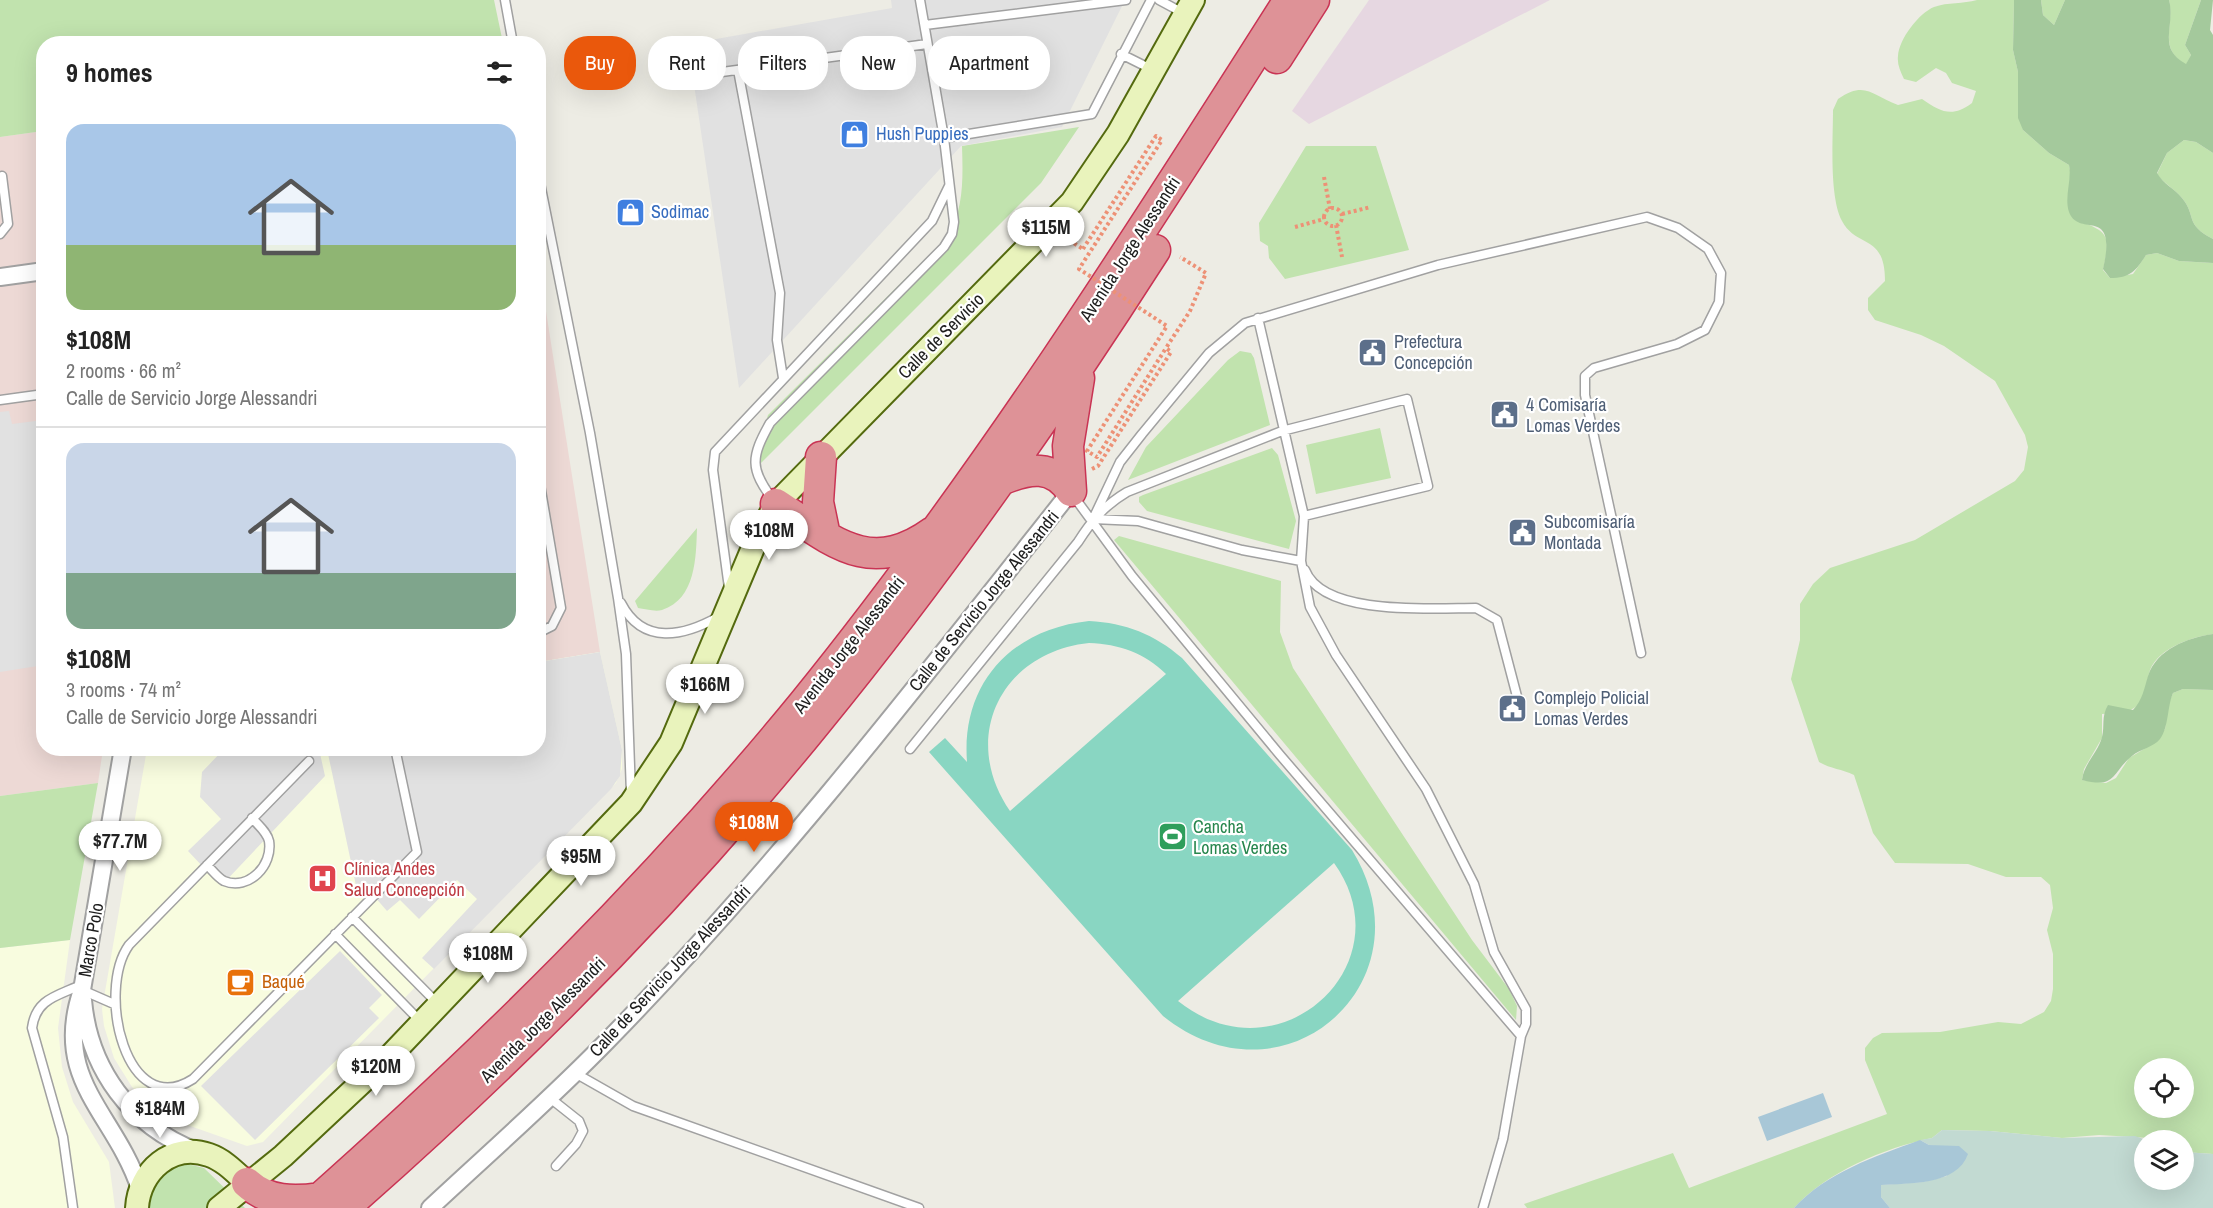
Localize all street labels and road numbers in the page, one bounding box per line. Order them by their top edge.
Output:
street label: Avenida Jorge Alessandri [1073,171,1186,327]
street label: Calle de Servicio [892,287,989,384]
street label: Calle de Servicio Jorge Alessandri [903,505,1065,697]
street label: Avenida Jorge Alessandri [786,571,910,719]
street label: Calle de Servicio Jorge Alessandri [583,879,756,1062]
street label: Marco Polo [72,901,109,979]
street label: Avenida Jorge Alessandri [474,951,611,1089]

